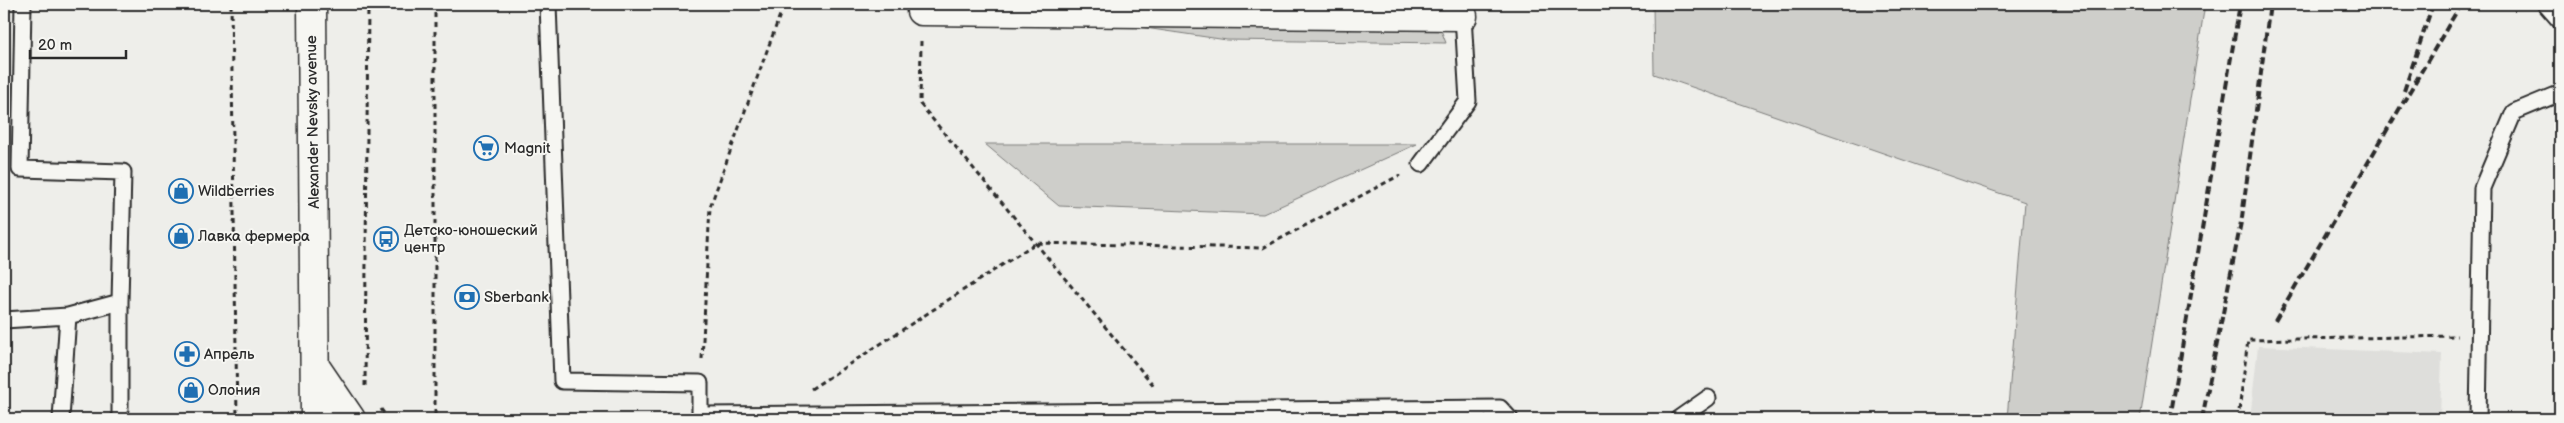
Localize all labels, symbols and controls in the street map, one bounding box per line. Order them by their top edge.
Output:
scale bar [30,28,126,60]
street label: Alexander Nevsky avenue [302,35,324,209]
text: 20 m [38,36,72,55]
supermarket icon: Magnit [473,135,499,161]
place label: Magnit [504,139,551,158]
shop icon: Wildberries [168,178,194,204]
place label: Wildberries [198,182,275,201]
place label: Детско-юношеский центр [404,221,538,257]
shop icon: Лавка фермера [168,223,194,249]
bus stop icon: Детско-юношеский центр [373,226,399,252]
place label: Лавка фермера [197,227,310,246]
bank icon: Sberbank [454,284,480,310]
place label: Sberbank [484,288,549,307]
pharmacy icon: Апрель [174,341,200,367]
place label: Апрель [203,345,255,364]
shop icon: Олония [178,377,204,403]
place label: Олония [208,381,260,400]

